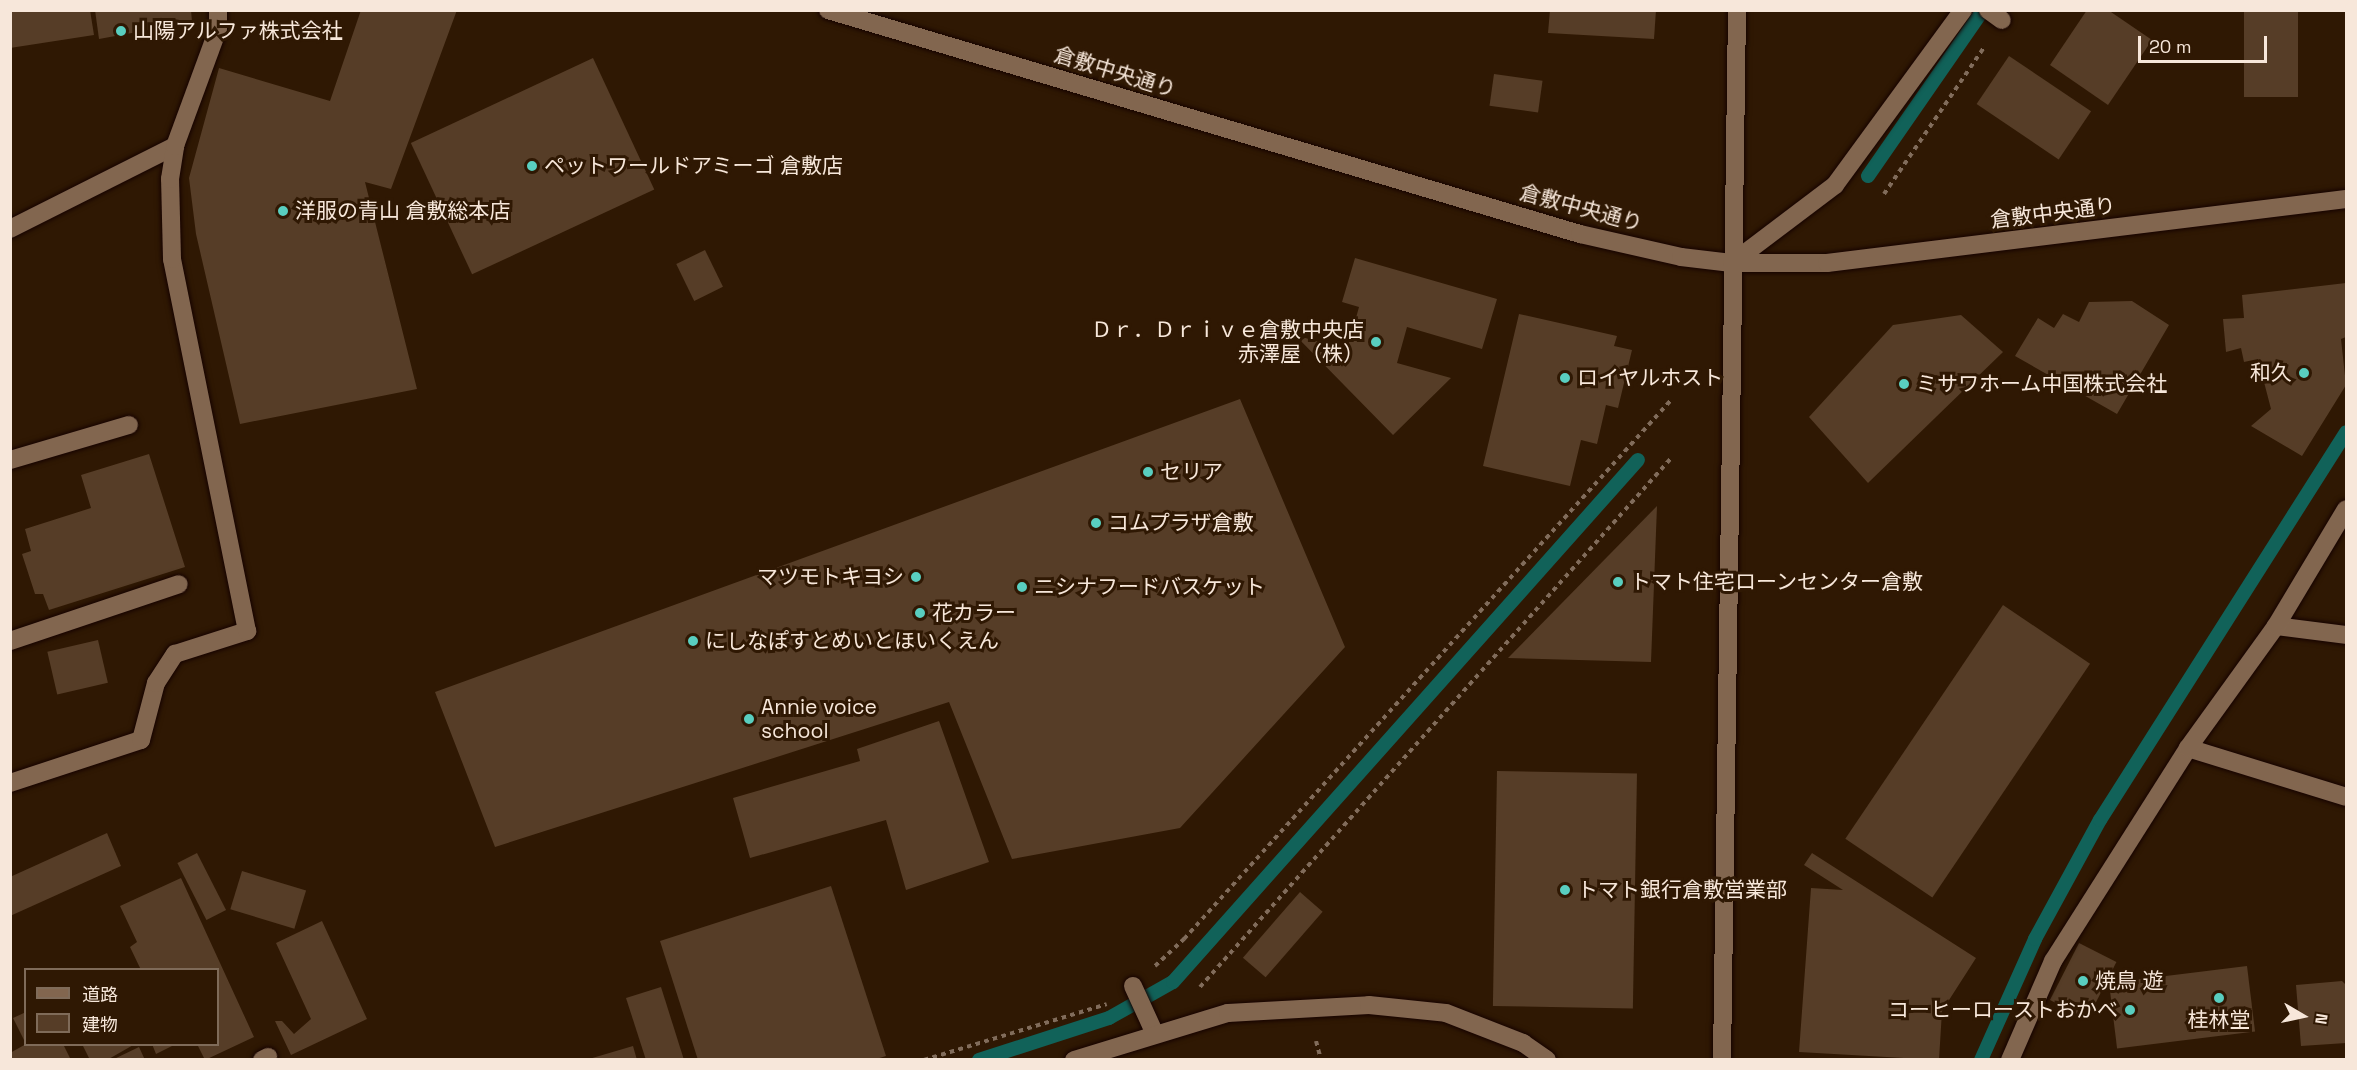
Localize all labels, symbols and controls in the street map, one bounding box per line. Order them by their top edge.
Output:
place label: 山陽アルファ株式会社 [133,18,343,44]
marker: 山陽アルファ株式会社 [114,24,128,38]
scale bar [2141,24,2270,62]
text: 20 m [2149,35,2192,58]
street label: 倉敷中央通り [1051,42,1179,102]
place label: ペットワールドアミーゴ 倉敷店 [544,153,843,179]
marker: ペットワールドアミーゴ 倉敷店 [525,159,539,173]
street label: 倉敷中央通り [1517,180,1645,236]
street label: 倉敷中央通り [1989,193,2117,233]
place label: 洋服の青山 倉敷総本店 [295,198,510,224]
marker: 洋服の青山 倉敷総本店 [276,204,290,218]
place label: Ｄｒ．Ｄｒｉｖｅ倉敷中央店 赤澤屋（株） [1091,317,1364,367]
marker: Ｄｒ．Ｄｒｉｖｅ倉敷中央店 赤澤屋（株） [1369,335,1383,349]
place label: 和久 [2250,360,2292,386]
place label: ロイヤルホスト [1577,365,1724,391]
marker: 和久 [2297,366,2311,380]
marker: ロイヤルホスト [1558,371,1572,385]
place label: ミサワホーム中国株式会社 [1916,371,2168,397]
marker: ミサワホーム中国株式会社 [1897,377,1911,391]
place label: セリア [1160,459,1223,485]
marker: セリア [1141,465,1155,479]
place label: コムプラザ倉敷 [1108,510,1255,536]
marker: コムプラザ倉敷 [1089,516,1103,530]
place label: マツモトキヨシ [757,564,904,590]
place label: トマト住宅ローンセンター倉敷 [1630,569,1924,595]
marker: マツモトキヨシ [909,570,923,584]
place label: ニシナフードバスケット [1034,574,1265,600]
marker: トマト住宅ローンセンター倉敷 [1611,575,1625,589]
marker: ニシナフードバスケット [1015,580,1029,594]
place label: 花カラー [932,600,1016,626]
marker: 花カラー [913,606,927,620]
place label: にしなぽすとめいとほいくえん [705,628,999,654]
marker: にしなぽすとめいとほいくえん [686,634,700,648]
place label: Annie voice school [761,694,877,744]
marker: Annie voice school [742,712,756,726]
place label: トマト銀行倉敷営業部 [1577,877,1787,903]
marker: トマト銀行倉敷営業部 [1558,883,1572,897]
legend [24,968,219,1046]
place label: 焼鳥 遊 [2095,968,2163,994]
marker: 焼鳥 遊 [2076,974,2090,988]
text: 道路 [82,983,118,1006]
north arrow [2273,986,2333,1046]
marker: 桂林堂 [2212,991,2226,1005]
place label: コーヒーローストおかべ [1887,997,2118,1023]
marker: コーヒーローストおかべ [2123,1003,2137,1017]
place label: 桂林堂 [2188,1007,2250,1033]
text: N [2310,1012,2332,1026]
text: 建物 [82,1013,118,1036]

